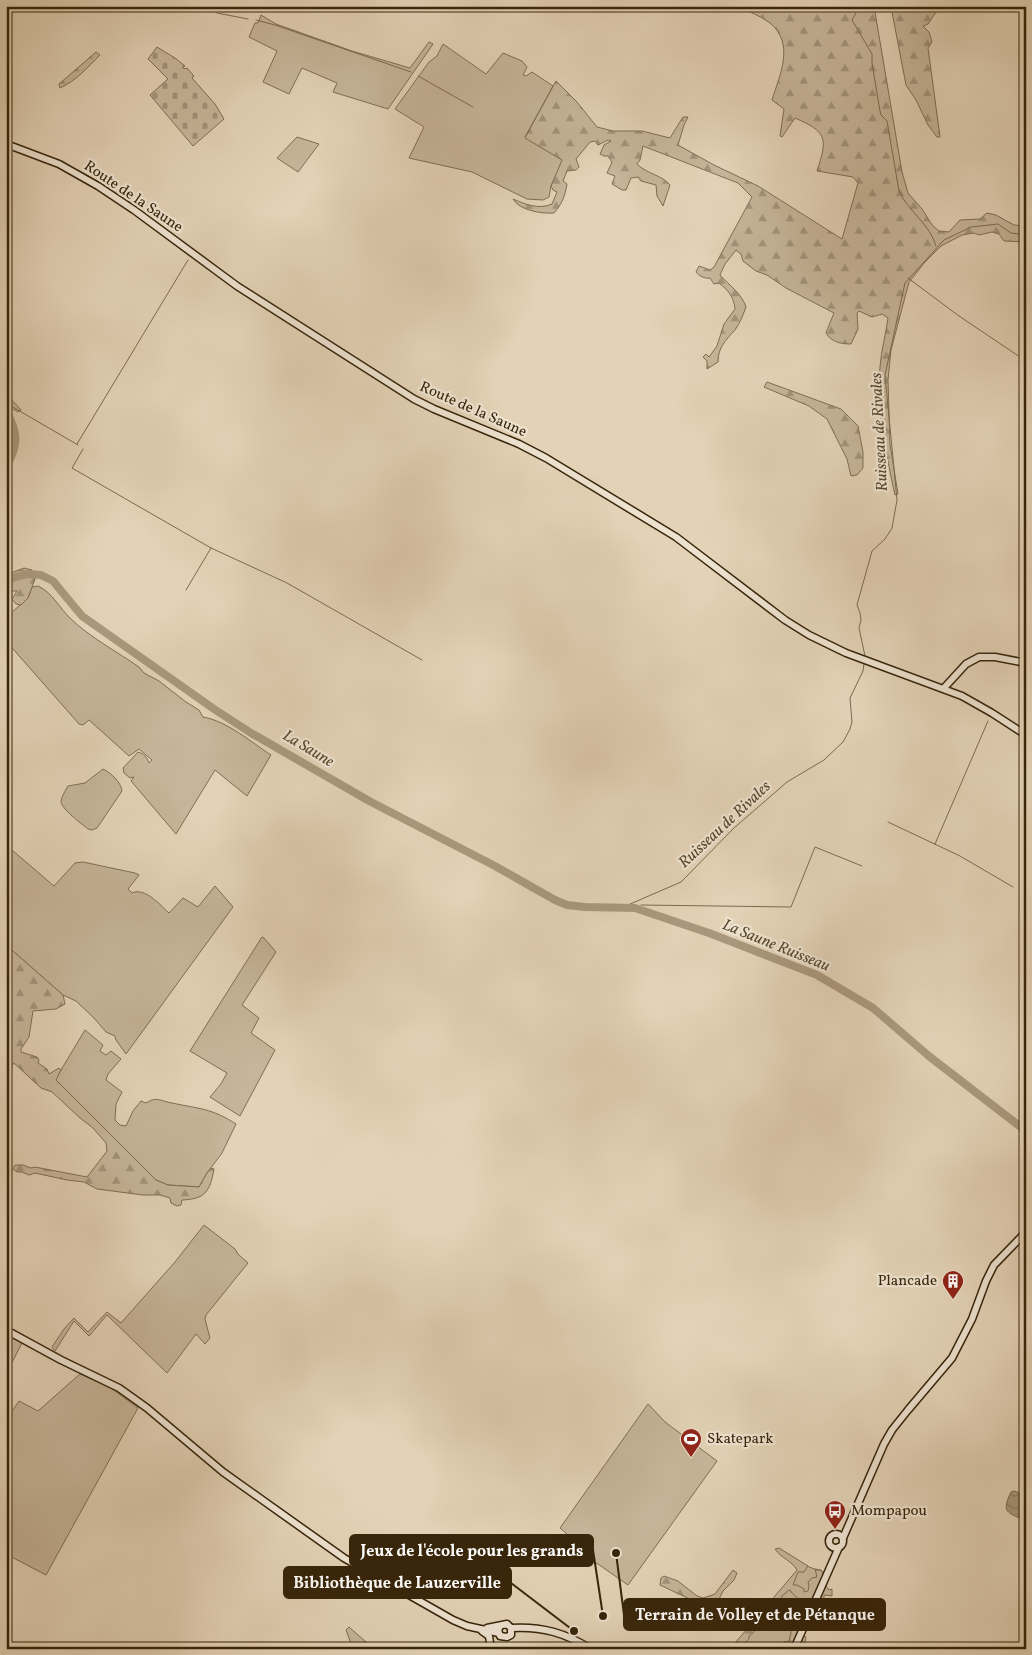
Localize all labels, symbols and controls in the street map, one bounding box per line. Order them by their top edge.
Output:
street label: Route de la Saune [79,156,187,238]
water label: Ruisseau de Rivales [866,372,894,492]
street label: Route de la Saune [416,377,530,443]
water label: La Saune [278,725,338,773]
water label: Ruisseau de Rivales [674,776,776,874]
water label: La Saune Ruisseau [719,914,833,978]
building icon: Plancade [941,1269,965,1300]
place label: Plancade [878,1271,937,1292]
sports icon: Skatepark [679,1427,703,1458]
place label: Skatepark [707,1429,773,1450]
bus stop icon: Mompapou [823,1499,847,1530]
place label: Mompapou [851,1501,927,1522]
callout: Jeux de l'école pour les grands [350,1535,593,1566]
text: Jeux de l'école pour les grands [360,1541,583,1563]
callout: Bibliothèque de Lauzerville [284,1567,511,1598]
text: Bibliothèque de Lauzerville [293,1573,501,1595]
callout: Terrain de Volley et de Pétanque [624,1599,885,1630]
text: Terrain de Volley et de Pétanque [635,1605,875,1627]

